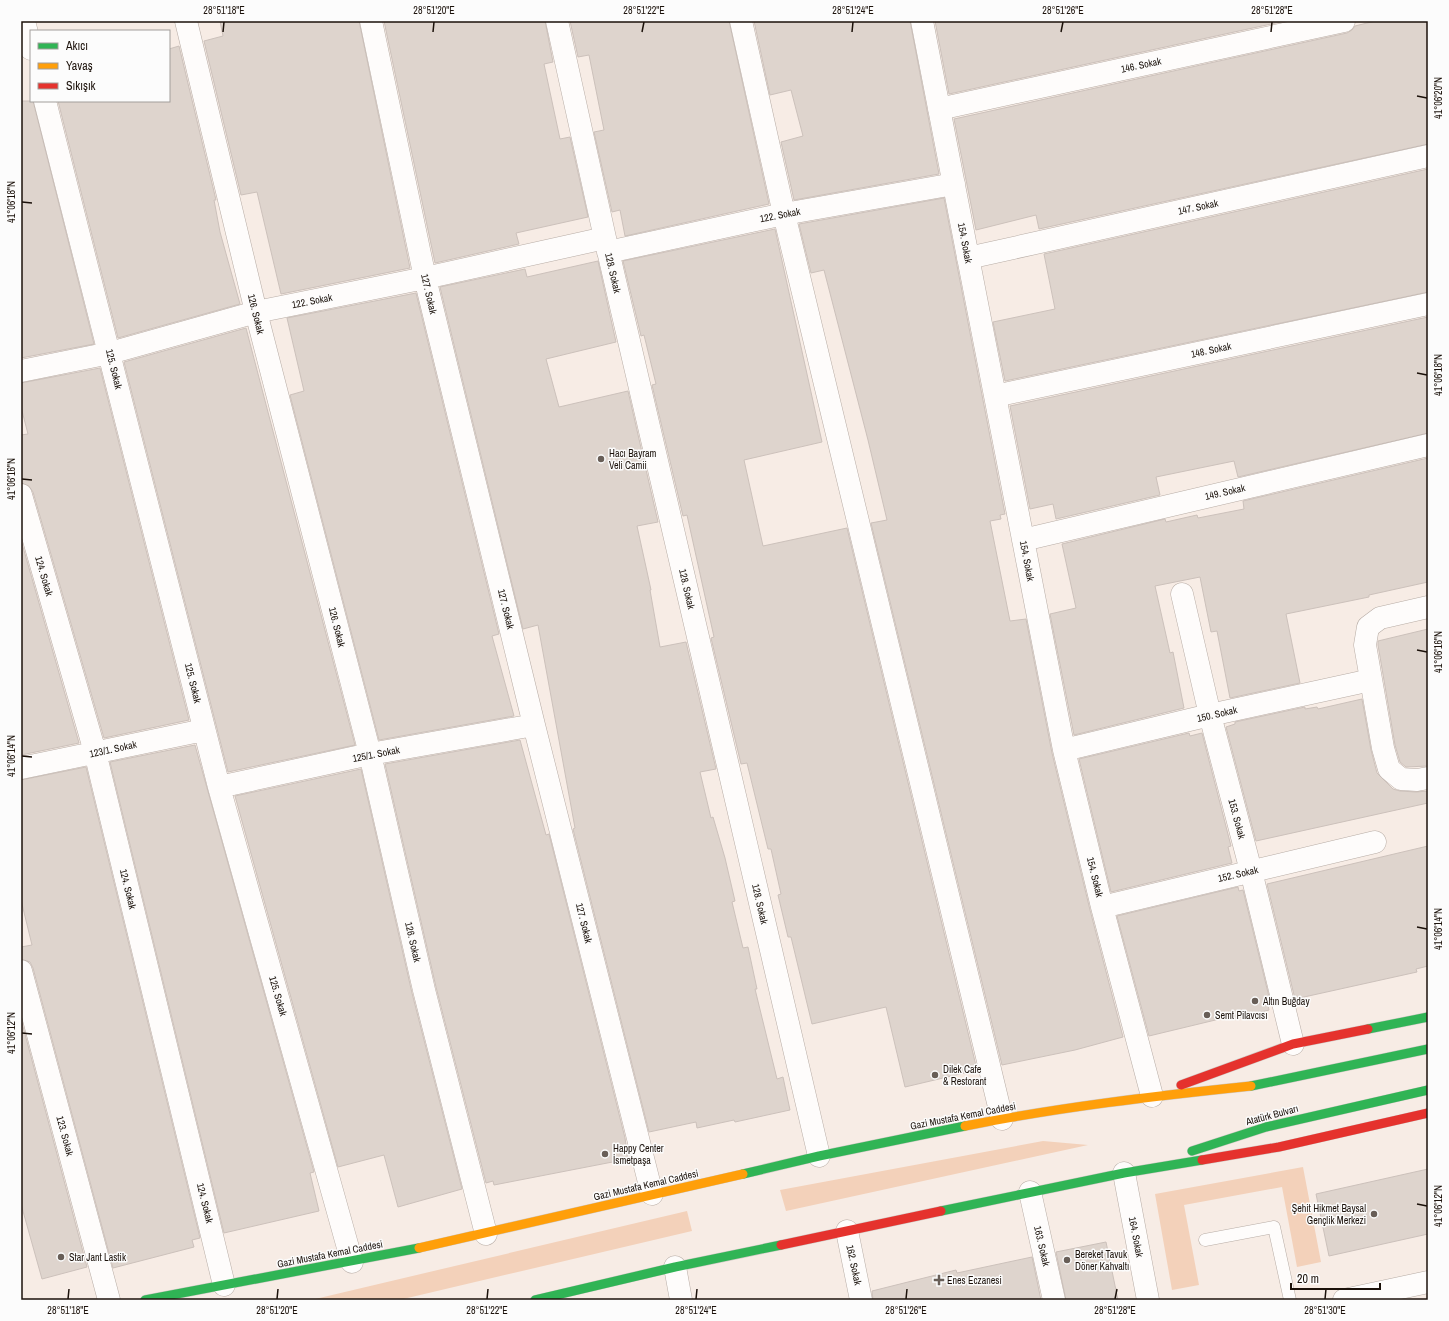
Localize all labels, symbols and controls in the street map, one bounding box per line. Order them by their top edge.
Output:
text: 28°51'18"E [203,4,245,17]
text: 28°51'20"E [413,4,455,17]
text: 28°51'22"E [623,4,665,17]
text: 28°51'24"E [832,4,874,17]
text: 28°51'26"E [1042,4,1084,17]
text: 28°51'28"E [1251,4,1293,17]
legend [30,30,170,102]
text: Akıcı [65,38,88,54]
street label: 146. Sokak [1120,54,1163,76]
text: Yavaş [66,58,93,74]
text: 41°06'20"N [1432,77,1445,119]
text: Sıkışık [66,78,96,94]
text: 41°06'18"N [5,181,18,223]
street label: 147. Sokak [1177,196,1220,218]
street label: 122. Sokak [759,205,802,225]
street label: 154. Sokak [955,222,975,265]
street label: 128. Sokak [602,252,624,295]
street label: 127. Sokak [418,273,440,316]
street label: 122. Sokak [291,291,334,311]
street label: 126. Sokak [245,293,267,336]
street label: 148. Sokak [1190,339,1233,361]
street label: 125. Sokak [103,348,125,391]
text: 41°06'18"N [1432,354,1445,396]
place label: Hacı Bayram Veli Camii [609,447,657,472]
marker: Hacı Bayram Veli Camii [596,454,606,464]
text: 41°06'16"N [5,458,18,500]
street label: 149. Sokak [1204,481,1247,503]
street label: 154. Sokak [1017,540,1037,583]
street label: 124. Sokak [32,554,56,598]
street label: 128. Sokak [676,568,698,611]
street label: 127. Sokak [495,588,517,631]
street label: 126. Sokak [326,606,348,649]
text: 41°06'16"N [1432,631,1445,673]
street label: 125. Sokak [182,662,204,705]
street label: 150. Sokak [1196,703,1239,725]
text: 41°06'14"N [5,735,18,777]
street label: 123/1. Sokak [88,737,139,760]
street label: 125/1. Sokak [351,743,402,765]
street label: 153. Sokak [1225,798,1249,841]
street label: 154. Sokak [1084,856,1106,899]
street label: 152. Sokak [1217,863,1260,885]
street label: 124. Sokak [117,868,139,911]
street label: 128. Sokak [749,883,771,926]
street label: 127. Sokak [573,902,595,945]
text: 41°06'14"N [1432,908,1445,950]
street label: 126. Sokak [402,921,424,964]
street label: 125. Sokak [266,974,290,1018]
place label: Altın Buğday [1262,995,1310,1008]
marker: Altın Buğday [1250,996,1260,1006]
place label: Semt Pilavcısı [1215,1009,1267,1022]
marker: Semt Pilavcısı [1202,1010,1212,1020]
text: 41°06'12"N [5,1012,18,1054]
place label: Dilek Cafe & Restorant [943,1063,987,1088]
marker: Dilek Cafe & Restorant [930,1070,940,1080]
street label: Gazi Mustafa Kemal Caddesi [909,1099,1017,1133]
street label: Atatürk Bulvarı [1243,1102,1300,1128]
street label: 123. Sokak [53,1115,77,1158]
place label: Happy Center İsmetpaşa [613,1142,664,1167]
marker: Happy Center İsmetpaşa [600,1149,610,1159]
street label: Gazi Mustafa Kemal Caddesi [592,1167,700,1203]
street label: 124. Sokak [194,1182,216,1225]
text: 41°06'12"N [1432,1185,1445,1227]
place label: Şehit Hikmet Baysal Gençlik Merkezi [1292,1202,1366,1227]
marker: Şehit Hikmet Baysal Gençlik Merkezi [1369,1209,1379,1219]
street label: 164. Sokak [1126,1216,1146,1259]
street label: 163. Sokak [1031,1225,1053,1268]
street label: Gazi Mustafa Kemal Caddesi [276,1237,384,1271]
street label: 162. Sokak [843,1244,865,1287]
place label: Bereket Tavuk Döner Kahvaltı [1075,1248,1129,1273]
place label: Star Jant Lastik [69,1251,127,1264]
marker: Star Jant Lastik [56,1252,66,1262]
marker: Bereket Tavuk Döner Kahvaltı [1062,1255,1072,1265]
scale bar [1291,1265,1380,1291]
text: 20 m [1297,1271,1319,1287]
place label: Enes Eczanesi [947,1274,1002,1287]
marker: Enes Eczanesi [934,1275,944,1285]
text: 28°51'18"E [47,1304,89,1317]
text: 28°51'20"E [256,1304,298,1317]
text: 28°51'22"E [466,1304,508,1317]
text: 28°51'24"E [675,1304,717,1317]
text: 28°51'26"E [885,1304,927,1317]
text: 28°51'28"E [1094,1304,1136,1317]
text: 28°51'30"E [1304,1304,1346,1317]

